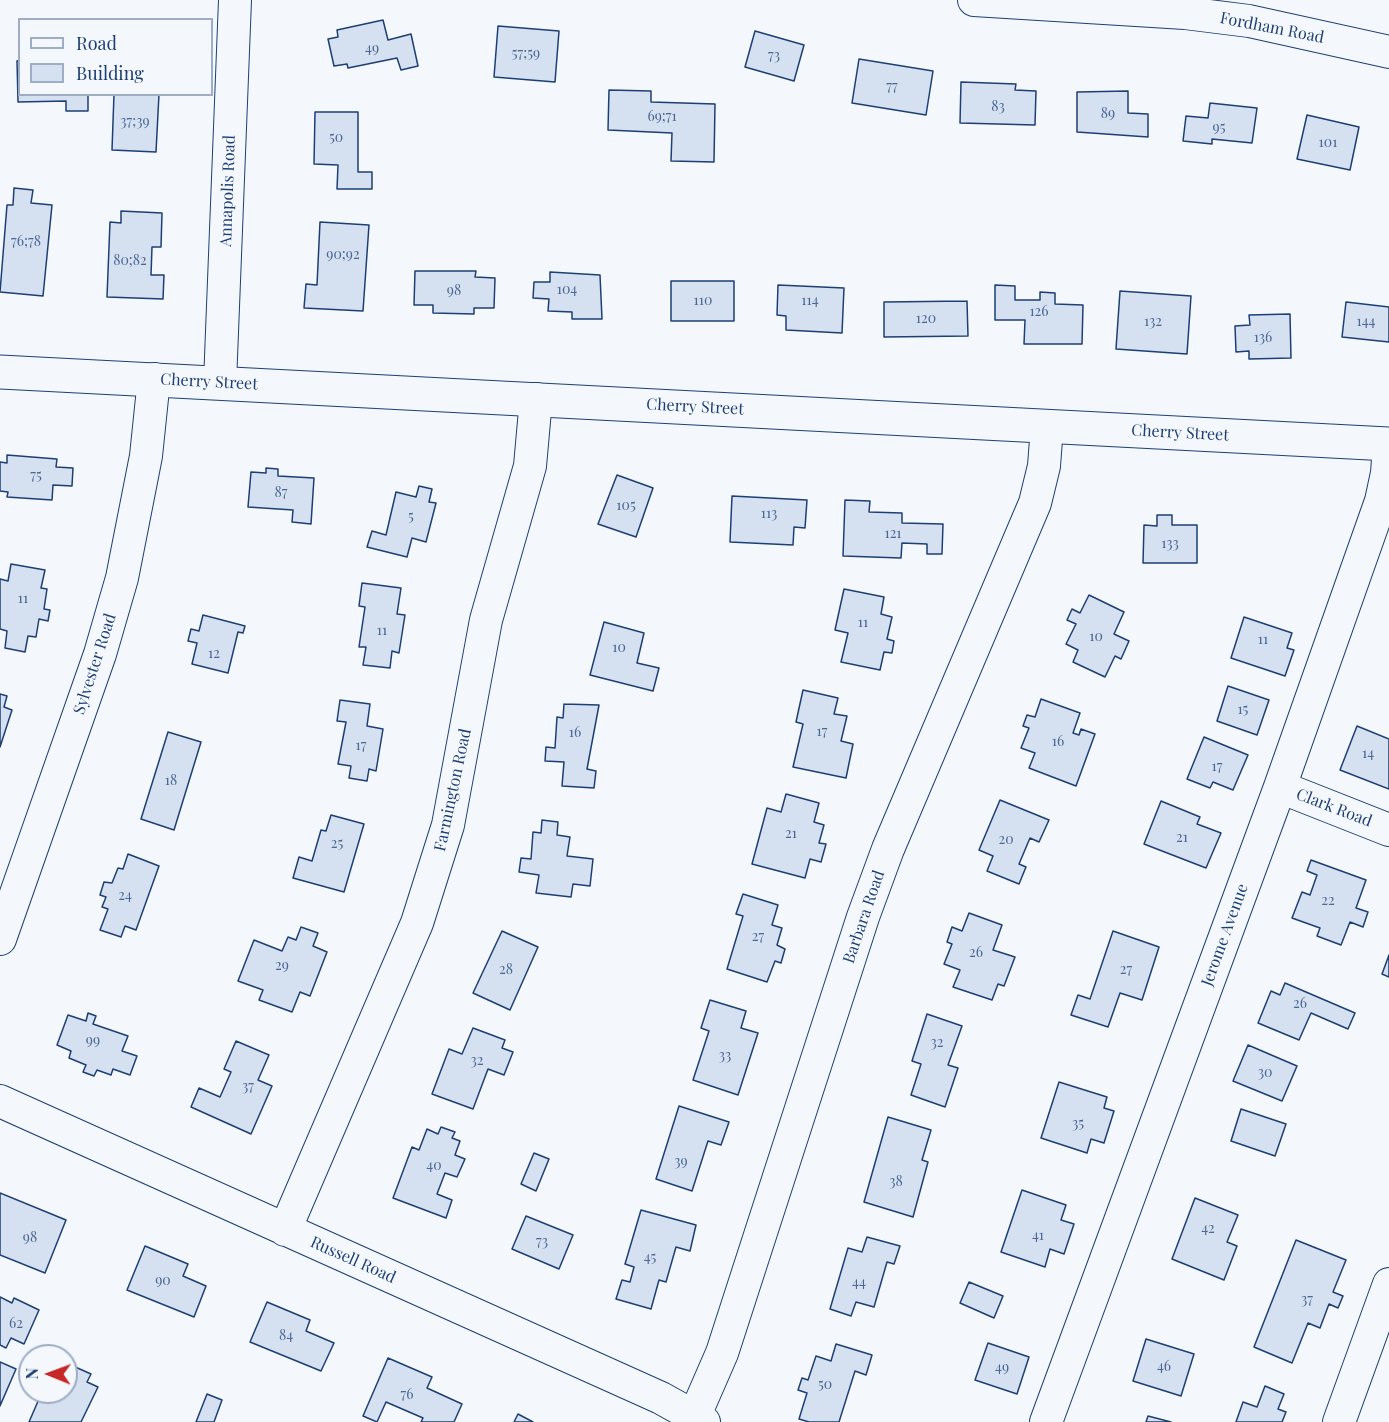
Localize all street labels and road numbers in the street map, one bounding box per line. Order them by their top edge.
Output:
street label: Fordham Road [1218,9,1326,47]
street label: Annapolis Road [216,135,240,247]
street label: Cherry Street [160,370,258,394]
street label: Cherry Street [646,395,744,419]
street label: Cherry Street [1131,421,1229,445]
street label: Sylvester Road [70,611,120,717]
street label: Farmington Road [431,727,475,853]
street label: Clark Road [1293,785,1375,831]
street label: Barbara Road [839,868,889,966]
street label: Jerome Avenue [1198,881,1252,989]
street label: Russell Road [307,1233,399,1287]

